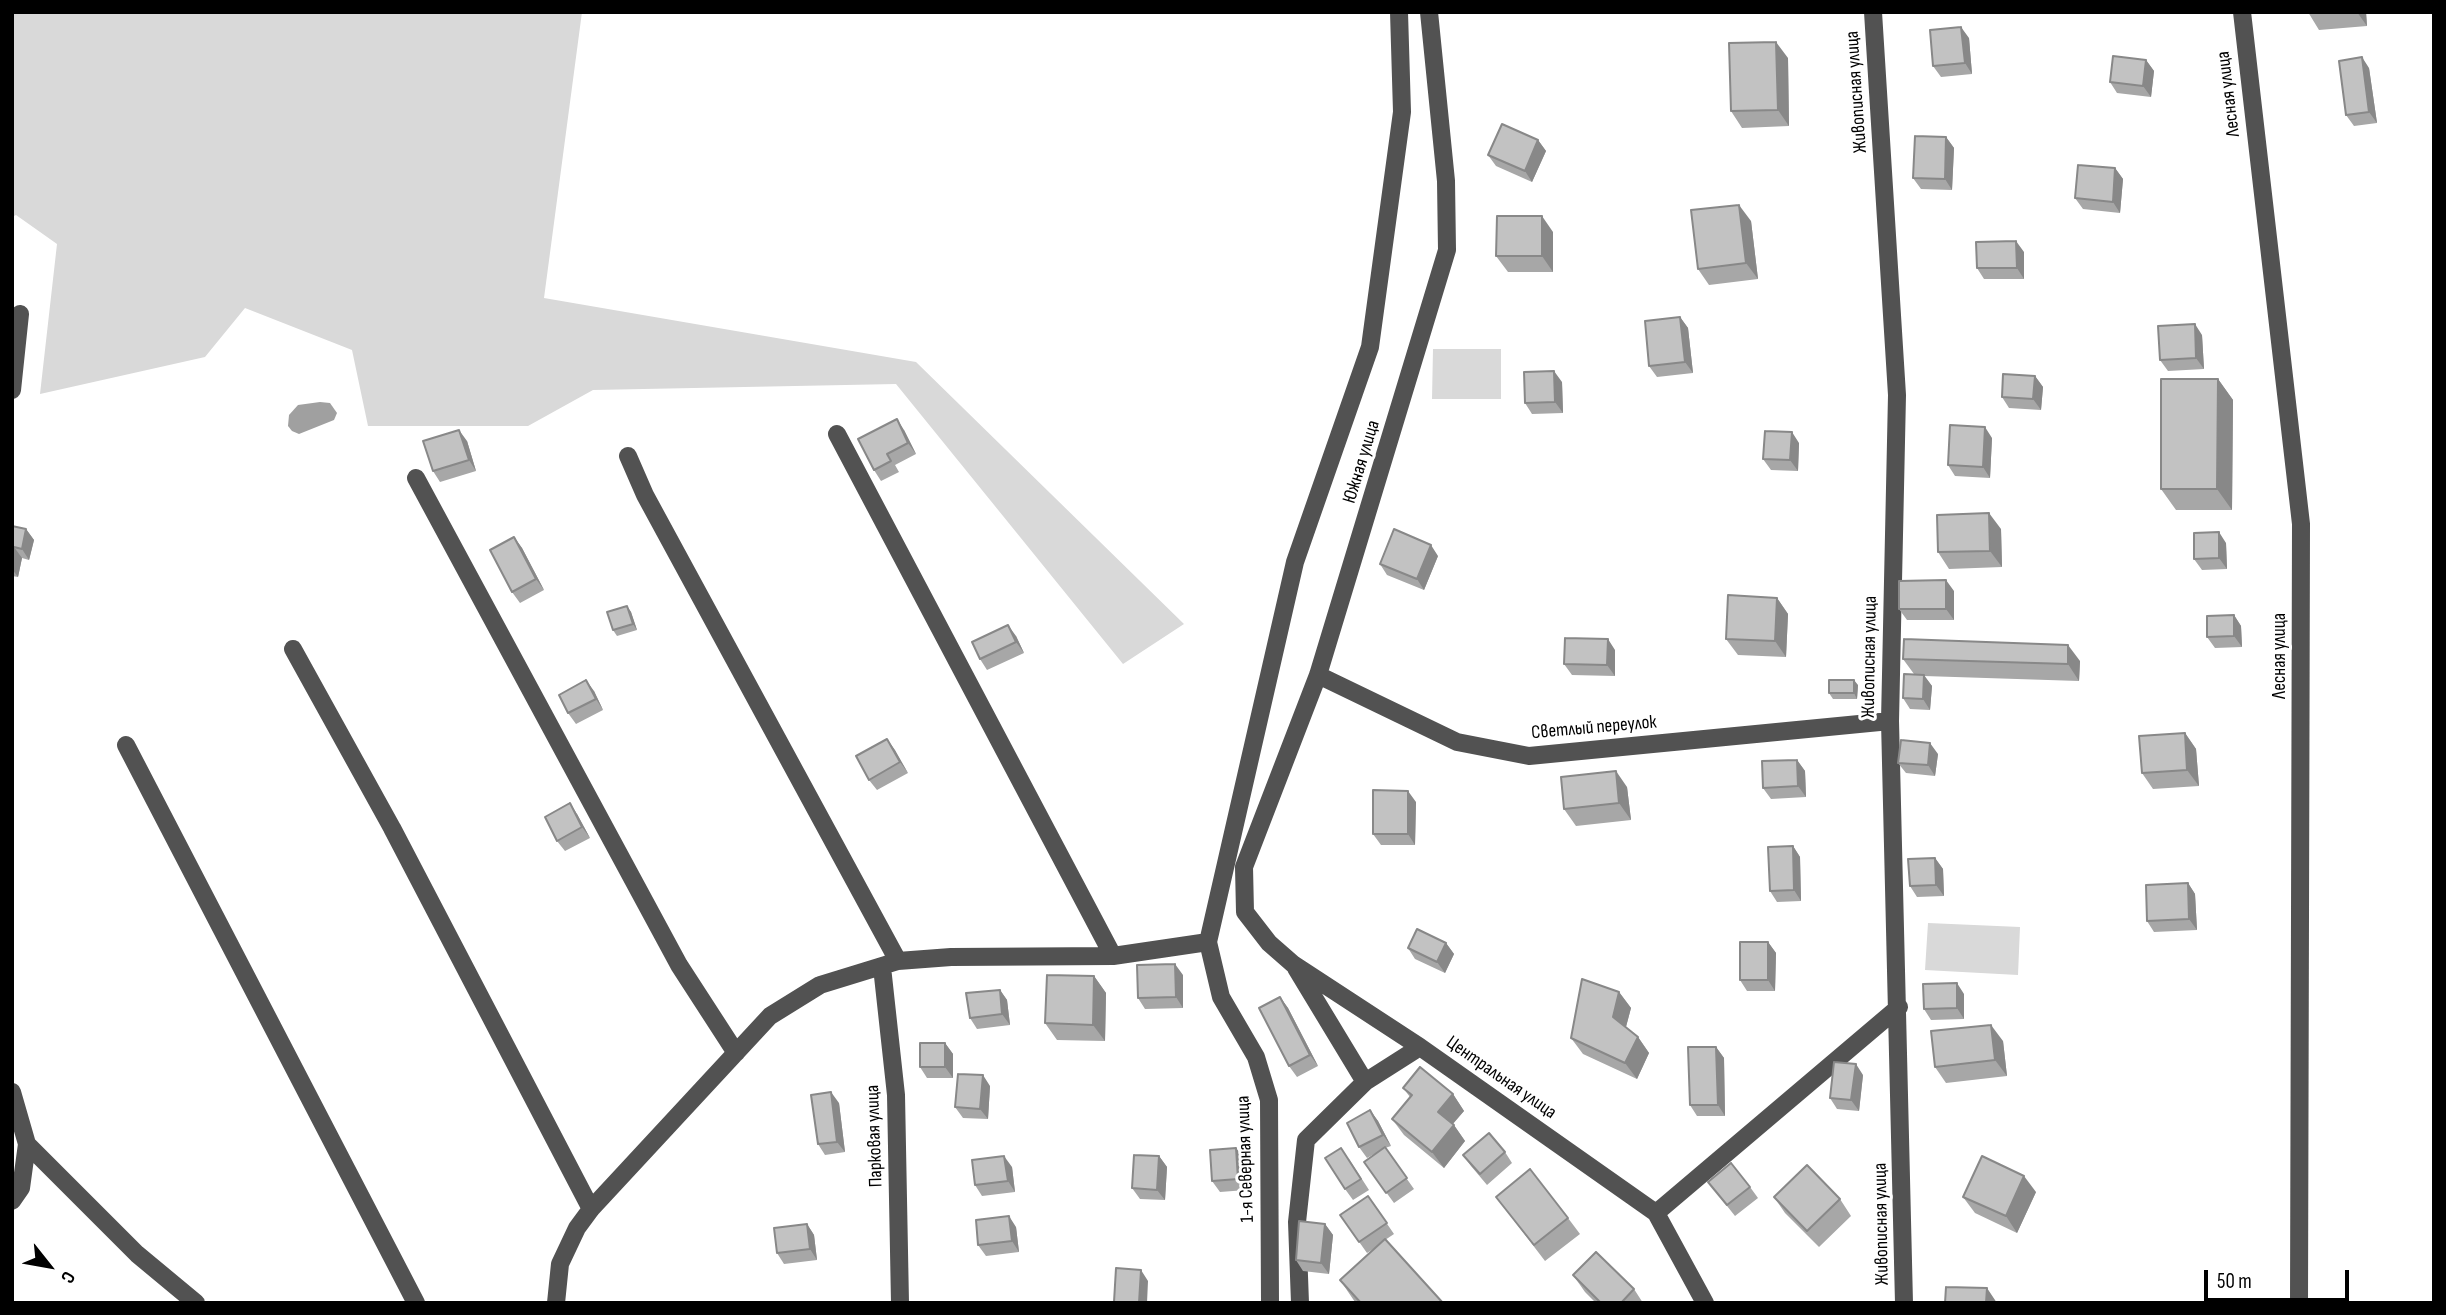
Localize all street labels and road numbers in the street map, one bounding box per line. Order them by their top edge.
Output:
street label: Живописная улица [1841,30,1873,154]
street label: Лесная улица [2212,50,2246,138]
street label: Южная улица [1339,418,1385,506]
street label: Живописная улица [1858,596,1882,718]
street label: Лесная улица [2269,613,2291,699]
street label: Светлый переулок [1530,711,1658,745]
street label: Центральная улица [1441,1032,1561,1124]
street label: Парковая улица [862,1084,888,1188]
street label: 1-я Северная улица [1232,1095,1260,1223]
street label: Живописная улица [1870,1163,1894,1285]

